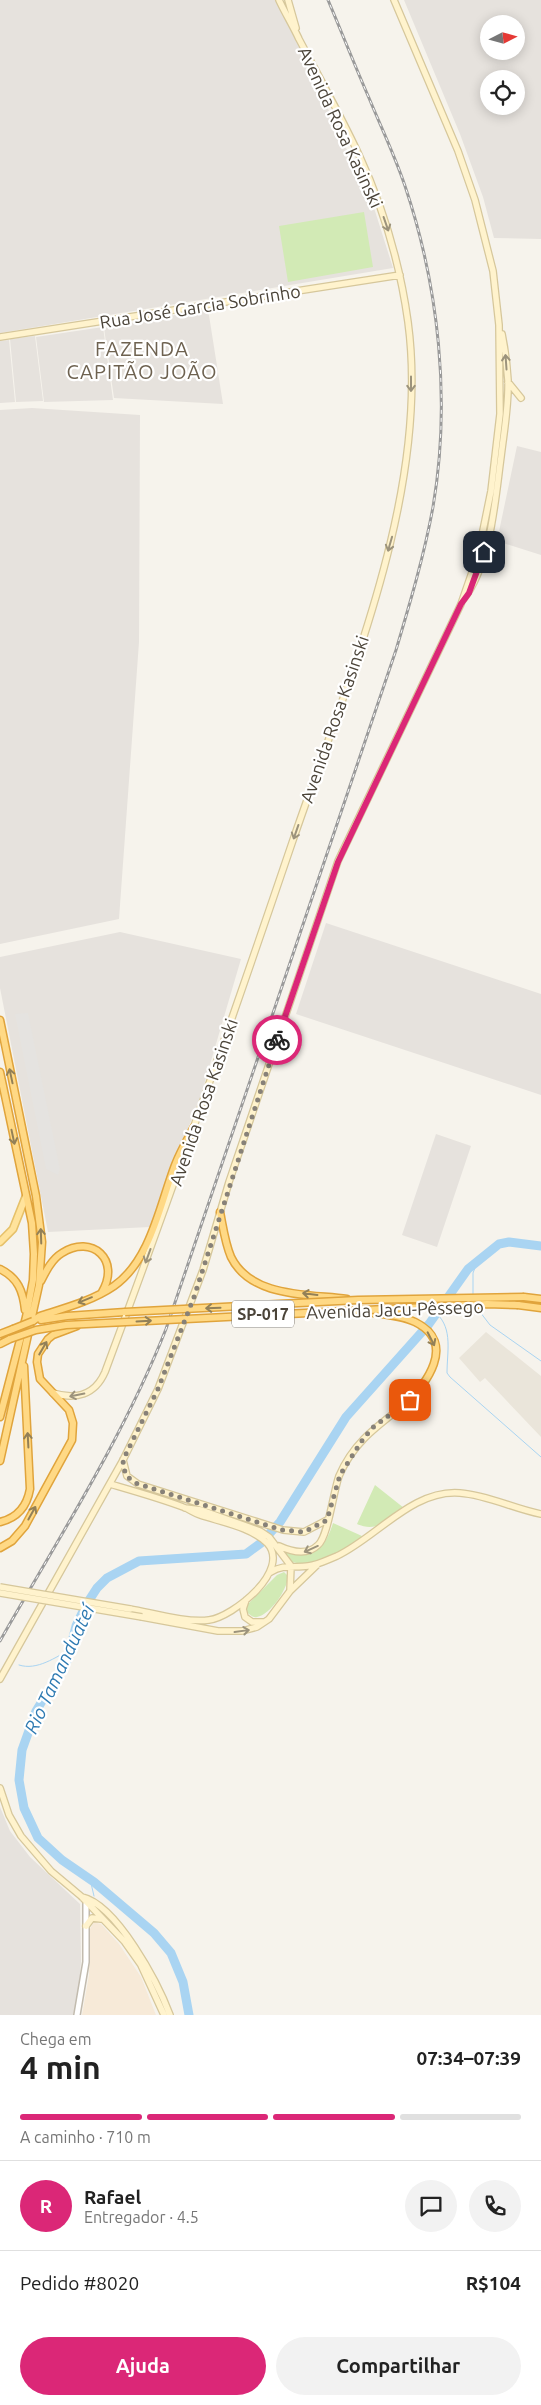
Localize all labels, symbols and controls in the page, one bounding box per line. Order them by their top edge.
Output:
north arrow [480,15,525,60]
map controls [480,15,525,115]
street label: Avenida Rosa Kasinski [295,43,387,211]
button: locate [480,70,525,115]
one-way arrow [382,216,391,231]
street label: Rua José Garcia Sobrinho [98,280,302,332]
district label: FAZENDA CAPITÃO JOÃO [66,337,218,383]
one-way arrow [502,354,511,370]
one-way arrow [407,376,416,392]
pin [463,531,505,573]
one-way arrow [384,536,394,552]
icon: home [470,538,498,566]
street label: Avenida Rosa Kasinski [296,633,372,805]
one-way arrow [291,824,300,839]
courier [252,1015,302,1065]
street label: Avenida Rosa Kasinski [165,1016,241,1188]
icon: bike [263,1026,291,1054]
one-way arrow [6,1069,16,1085]
one-way arrow [9,1128,19,1144]
one-way arrow [37,1228,46,1244]
one-way arrow [143,1248,152,1263]
one-way arrow [302,1289,318,1299]
one-way arrow [78,1296,93,1306]
street label: Avenida Jacu-Pêssego [306,1296,484,1322]
road number: SP-017 [232,1300,294,1328]
one-way arrow [205,1303,221,1312]
one-way arrow [136,1316,152,1325]
one-way arrow [426,1332,436,1347]
one-way arrow [38,1341,48,1355]
pin [389,1379,431,1421]
icon: bag [396,1386,424,1414]
one-way arrow [70,1391,86,1401]
one-way arrow [24,1432,33,1448]
one-way arrow [28,1506,37,1521]
one-way arrow [304,1544,319,1554]
water label: Rio Tamanduateí [19,1599,99,1737]
one-way arrow [233,1625,249,1635]
text: Chega em [20,2030,92,2048]
text: 07:34–07:39 [416,2047,521,2069]
text: 4 min [20,2049,101,2085]
text: A caminho · 710 m [20,2128,151,2146]
button: chat [405,2180,457,2232]
button: phone [469,2180,521,2232]
text: Rafael [84,2186,141,2208]
text: R [40,2195,52,2217]
text: Entregador · 4.5 [84,2208,199,2226]
text: Pedido #8020 [20,2272,139,2294]
text: R$104 [466,2272,521,2294]
button: Ajuda [20,2337,266,2395]
button: Compartilhar [276,2337,521,2395]

